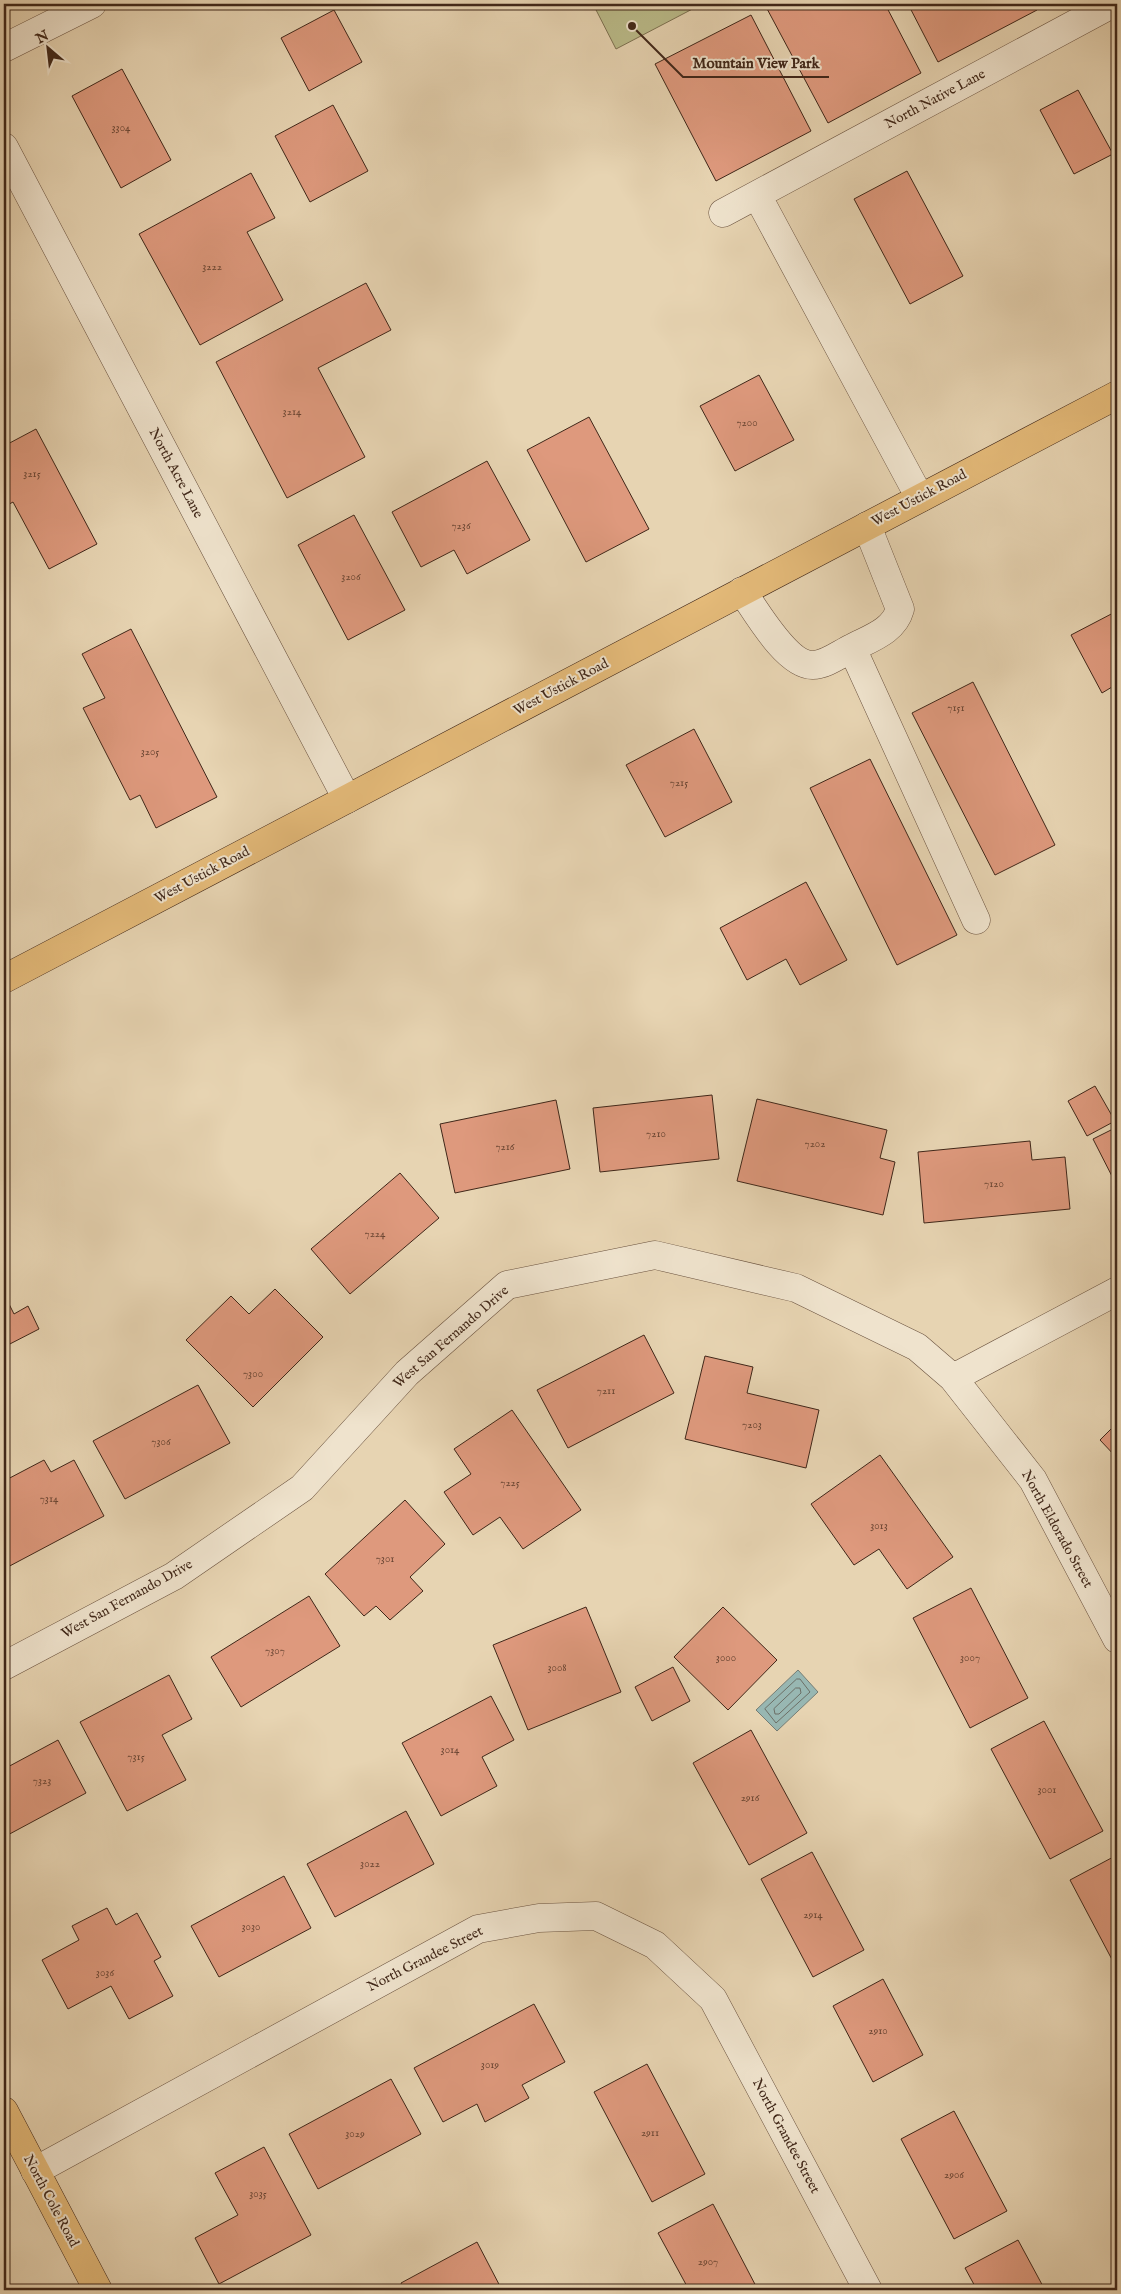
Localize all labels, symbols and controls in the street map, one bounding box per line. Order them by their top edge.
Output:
north arrow [22,22,72,72]
text: N [32,27,52,49]
callout: Mountain View Park [683,47,829,77]
text: Mountain View Park [693,54,820,73]
street label: North Native Lane [882,65,989,133]
house number: 3304 [111,121,131,135]
house number: 3222 [202,260,222,274]
house number: 3214 [283,405,302,419]
house number: 7200 [736,416,758,430]
street label: North Acre Lane [145,425,208,522]
street label: West Ustick Road [868,465,970,531]
house number: 3215 [23,467,41,481]
house number: 7236 [451,519,471,533]
house number: 3206 [341,570,361,584]
street label: West Ustick Road [510,654,612,720]
house number: 7151 [947,701,965,715]
house number: 3205 [141,745,159,759]
house number: 7215 [670,776,688,790]
street label: West Ustick Road [151,842,253,908]
house number: 7210 [646,1127,666,1141]
house number: 7202 [805,1137,825,1151]
house number: 7216 [495,1140,515,1154]
house number: 7120 [984,1177,1004,1191]
house number: 7224 [365,1227,386,1241]
street label: West San Fernando Drive [389,1281,513,1392]
house number: 7300 [243,1367,263,1381]
house number: 7211 [597,1384,615,1398]
house number: 7203 [742,1418,762,1432]
house number: 7306 [151,1435,171,1449]
street label: North Eldorado Street [1017,1467,1097,1591]
house number: 7225 [500,1476,520,1490]
house number: 7314 [40,1492,59,1506]
house number: 3013 [870,1519,888,1533]
house number: 7301 [376,1552,394,1566]
street label: West San Fernando Drive [58,1555,196,1643]
house number: 7307 [265,1644,285,1658]
house number: 3000 [716,1651,736,1665]
house number: 3007 [960,1651,980,1665]
house number: 3008 [547,1661,567,1675]
house number: 3014 [441,1743,460,1757]
house number: 7315 [127,1750,145,1764]
house number: 7323 [33,1774,51,1788]
house number: 3001 [1038,1783,1056,1797]
house number: 2916 [741,1791,760,1805]
house number: 3022 [360,1857,380,1871]
house number: 2914 [803,1908,823,1922]
house number: 3030 [241,1920,261,1934]
street label: North Grandee Street [364,1922,486,1996]
house number: 3036 [96,1966,114,1980]
house number: 2910 [868,2024,888,2038]
house number: 3019 [481,2058,499,2072]
street label: North Grandee Street [748,2075,824,2197]
house number: 2911 [641,2126,659,2140]
house number: 3029 [345,2127,365,2141]
street label: North Cole Road [19,2152,83,2251]
house number: 2906 [944,2168,964,2182]
house number: 3035 [249,2187,267,2201]
house number: 2907 [698,2255,718,2269]

